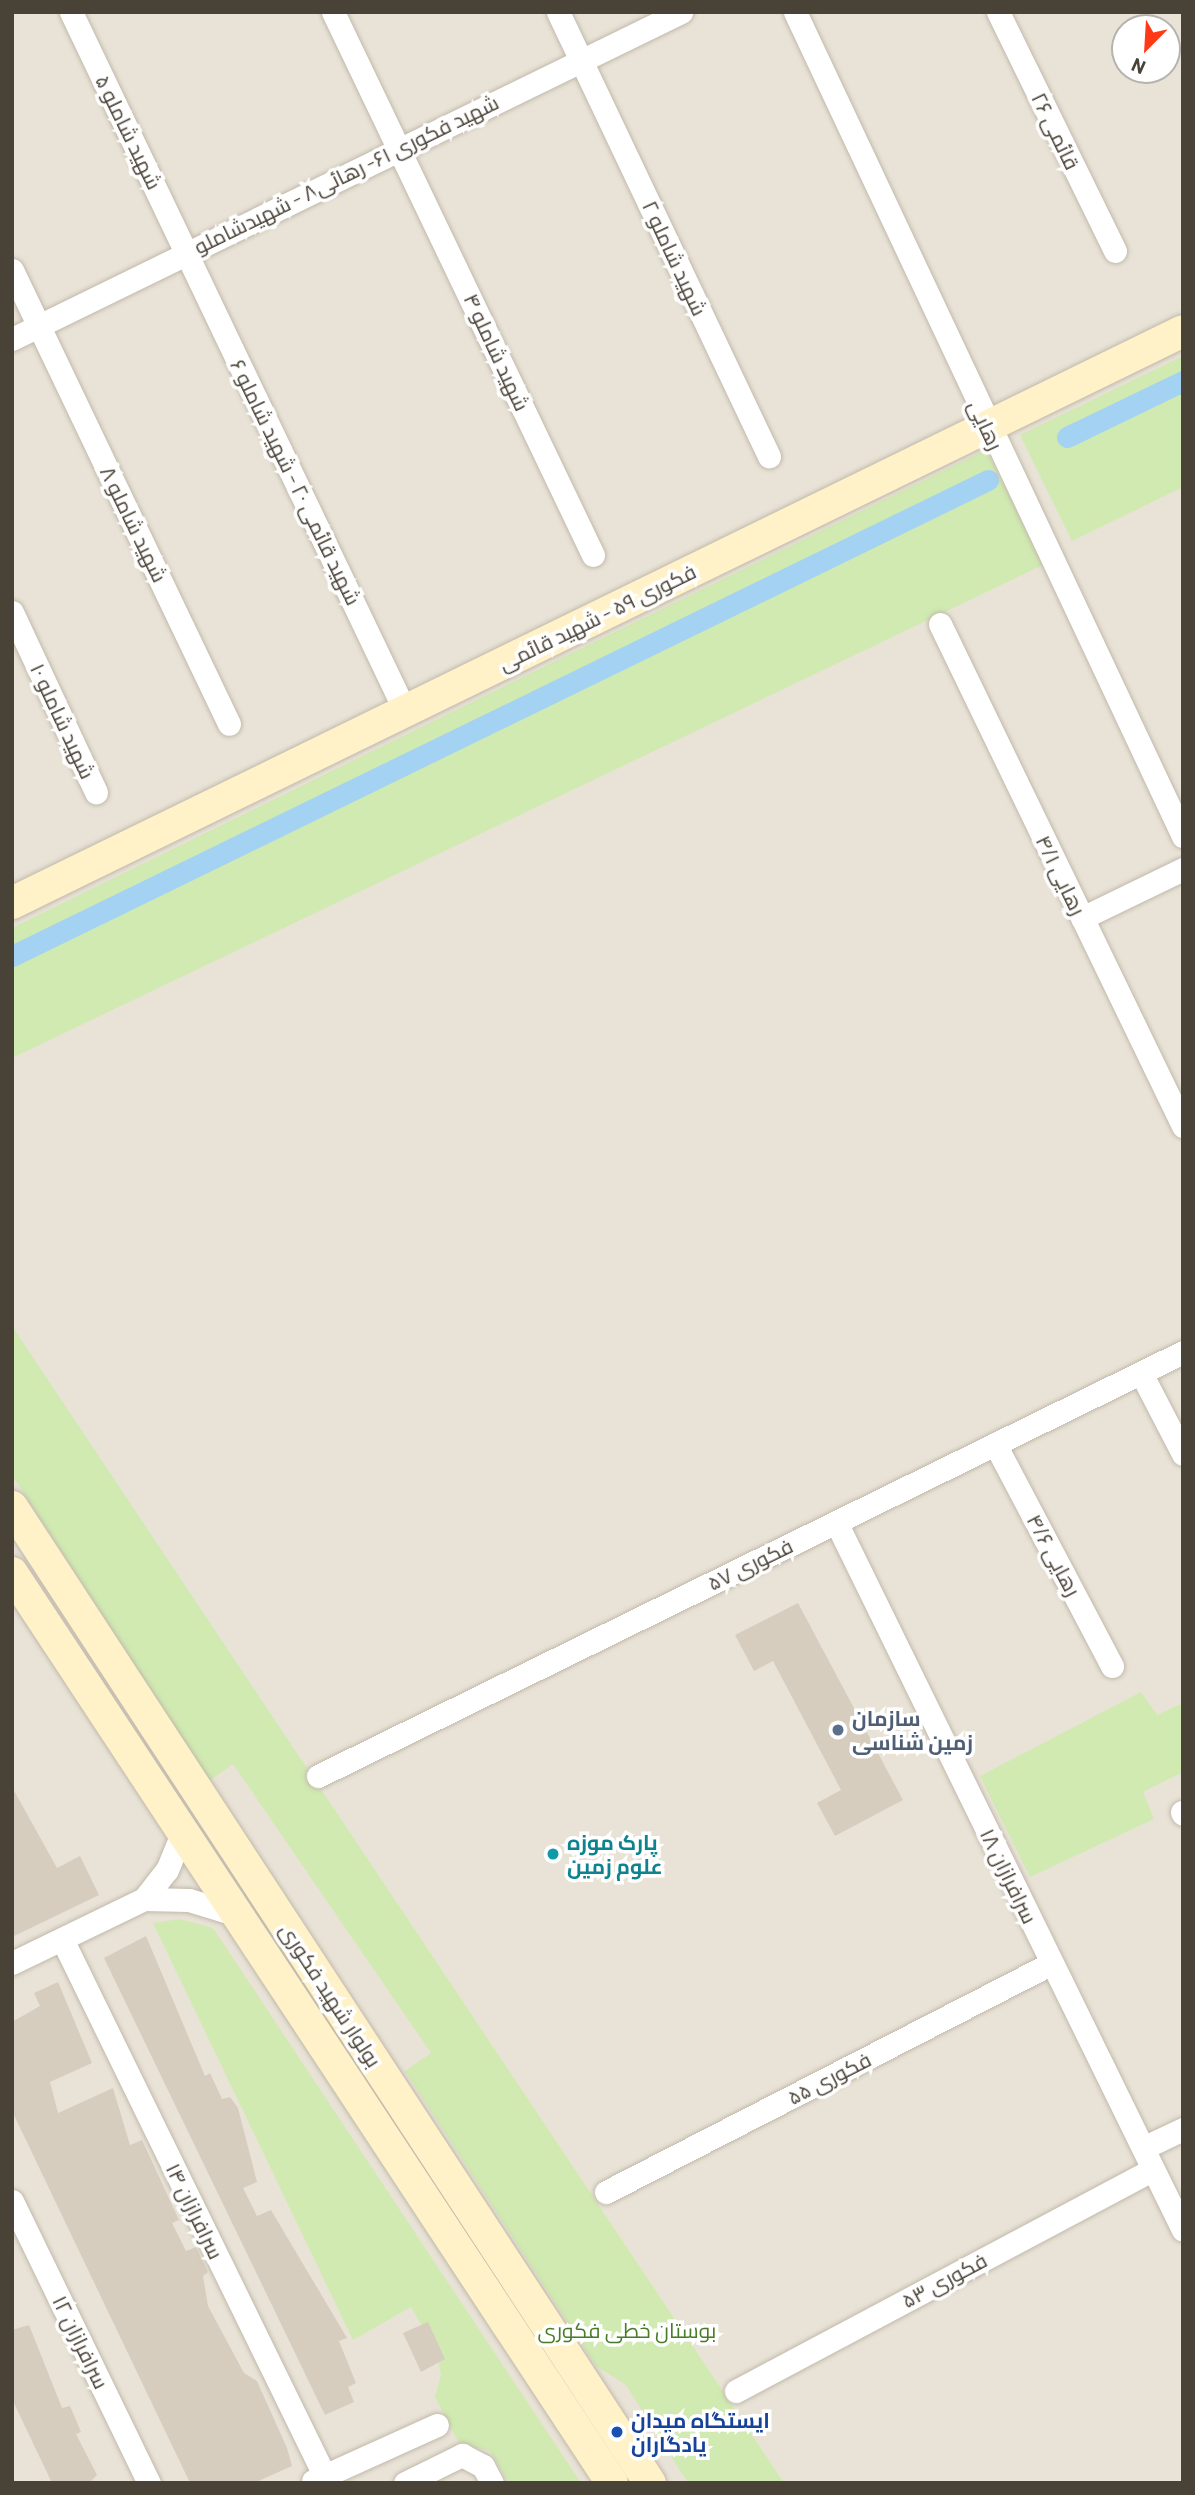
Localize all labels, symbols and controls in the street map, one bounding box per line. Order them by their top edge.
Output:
north arrow [1111,14,1181,84]
text: N [1128,54,1149,80]
street label: شهید شاملو ۵ [90,71,168,193]
street label: قائمی ۲۶ [1027,88,1085,174]
street label: شهید فکوری ۶۱- رهائی۸ - شهیدشاملو [190,89,502,259]
street label: شهید شاملو ۲ [637,197,713,319]
street label: شهید شاملو ۴ [459,289,535,415]
street label: شهید قائمی ۲۰ - شهید شاملو ۶ [225,355,367,609]
street label: رهایی [963,396,1009,454]
street label: شهید شاملو ۸ [95,462,173,586]
street label: فکوری ۵۹ - شهید قائمی [494,558,700,676]
street label: شهید شاملو ۱۰ [25,659,101,783]
street label: رهایی ۴/۱ [1031,831,1091,919]
street label: رهایی ۴/۶ [1022,1510,1086,1600]
street label: فکوری ۵۷ [703,1533,797,1595]
place label: سازمان زمین شناسی [852,1705,973,1755]
marker: سازمان زمین شناسی [830,1722,846,1738]
street label: سرافرازان ۱۸ [975,1824,1043,1928]
place label: پارک موزه علوم زمین [567,1829,663,1879]
marker: پارک موزه علوم زمین [545,1846,561,1862]
street label: بولوار شهید فکوری [275,1918,387,2072]
street label: فکوری ۵۵ [783,2046,875,2110]
street label: سرافرازان ۱۴ [161,2159,229,2263]
street label: فکوری ۵۳ [897,2247,991,2313]
street label: سرافرازان ۱۲ [48,2291,114,2393]
park label: بوستان خطی فکوری [538,2317,716,2343]
place label: ایستگاه میدان یادگاران [631,2407,770,2457]
marker: ایستگاه میدان یادگاران [609,2424,625,2440]

